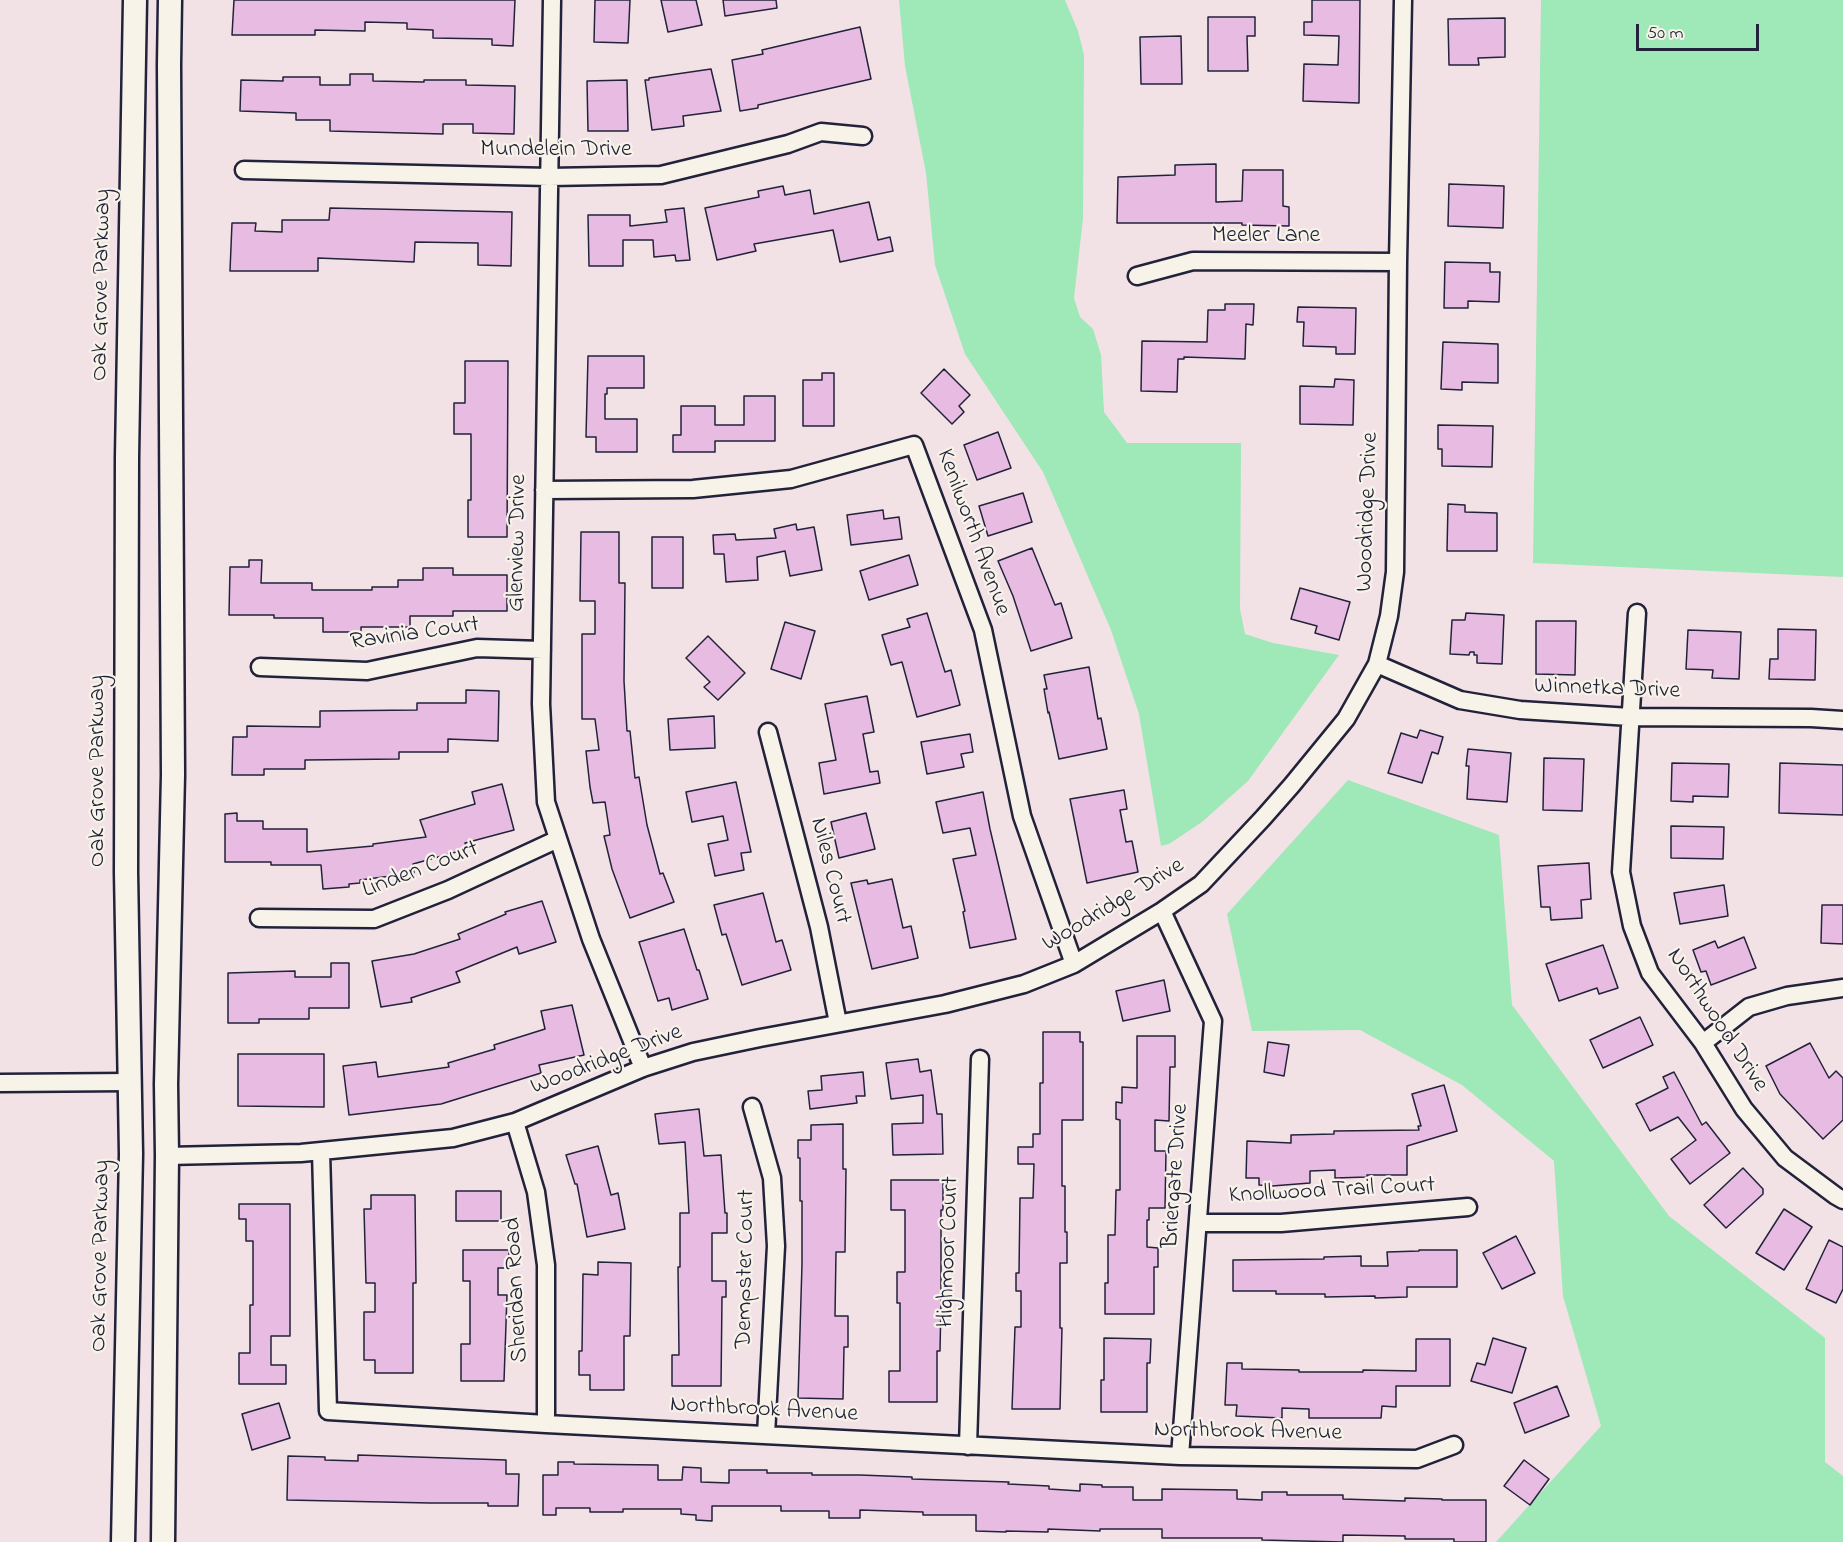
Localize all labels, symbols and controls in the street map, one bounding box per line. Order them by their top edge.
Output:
scale bar [1639,12,1762,50]
text: 50 m [1647,21,1684,47]
street label: Mundelein Drive [480,137,632,165]
street label: Oak Grove Parkway [87,189,119,381]
street label: Meeler Lane [1212,223,1320,251]
street label: Woodridge Drive [1352,432,1386,592]
street label: Kenilworth Avenue [929,446,1015,620]
street label: Glenview Drive [503,474,535,612]
street label: Ravinia Court [349,612,481,658]
street label: Winnetka Drive [1533,673,1681,707]
street label: Oak Grove Parkway [85,675,113,867]
street label: Niles Court [802,815,856,927]
street label: Linden Court [359,836,483,906]
street label: Woodridge Drive [1038,852,1190,960]
street label: Northwood Drive [1659,944,1773,1098]
street label: Woodridge Drive [527,1019,687,1103]
street label: Briergate Drive [1158,1103,1196,1249]
street label: Oak Grove Parkway [86,1160,118,1352]
street label: Knollwood Trail Court [1228,1172,1436,1212]
street label: Highmoor Court [933,1176,967,1328]
street label: Dempster Court [731,1189,763,1349]
street label: Sheridan Road [500,1216,536,1364]
street label: Northbrook Avenue [669,1392,859,1430]
street label: Northbrook Avenue [1154,1417,1342,1449]

